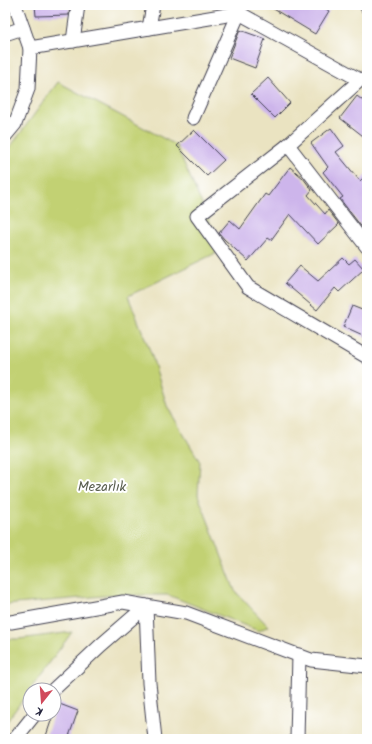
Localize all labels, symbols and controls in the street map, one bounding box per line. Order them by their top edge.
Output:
park label: Mezarlık [78,476,127,498]
north arrow [22,682,62,722]
text: K [33,701,45,720]

